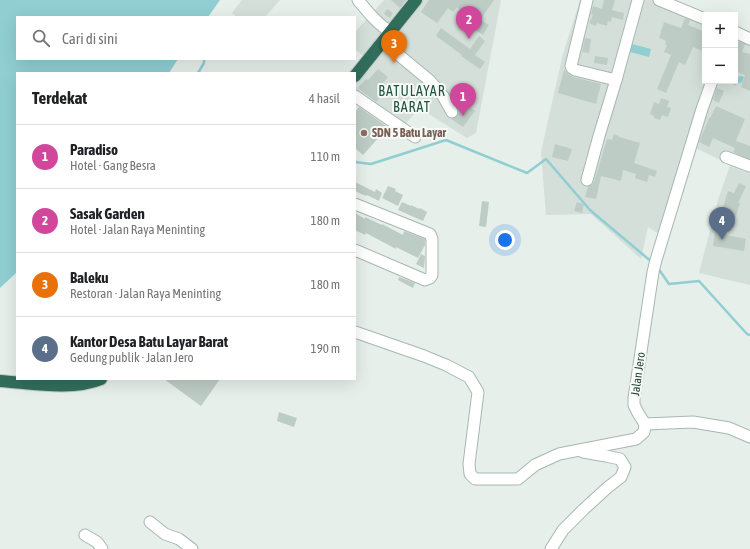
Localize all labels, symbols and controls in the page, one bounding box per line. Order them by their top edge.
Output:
pin: 2 [456,6,482,39]
map controls [702,12,738,84]
button: + [702,12,738,48]
search box [16,16,356,60]
icon: search [30,27,52,49]
text: Cari di sini [62,30,118,47]
pin: 3 [381,30,407,63]
button: − [702,48,738,84]
district label: BATULAYAR BARAT [378,83,446,115]
pin: 1 [450,83,476,116]
text: Terdekat [32,88,87,108]
text: 4 hasil [309,91,340,106]
place label: SDN 5 Batu Layar [372,126,447,140]
marker: SDN 5 Batu Layar [359,128,369,138]
text: Paradiso [70,141,118,158]
text: 1 [42,149,48,164]
text: 110 m [311,149,340,164]
text: Hotel · Gang Besra [70,158,156,173]
text: Sasak Garden [70,205,145,222]
pin: 4 [709,207,735,240]
text: 2 [42,213,48,228]
text: 180 m [311,213,340,228]
text: Hotel · Jalan Raya Meninting [70,222,205,237]
your location [495,230,515,250]
text: Baleku [70,269,109,286]
text: 3 [42,277,48,292]
text: 180 m [311,277,340,292]
text: Restoran · Jalan Raya Meninting [70,286,221,301]
text: Kantor Desa Batu Layar Barat [70,333,228,350]
text: 4 [42,341,48,356]
text: 190 m [311,341,340,356]
text: Gedung publik · Jalan Jero [70,350,194,365]
street label: Jalan Jero [628,351,648,397]

